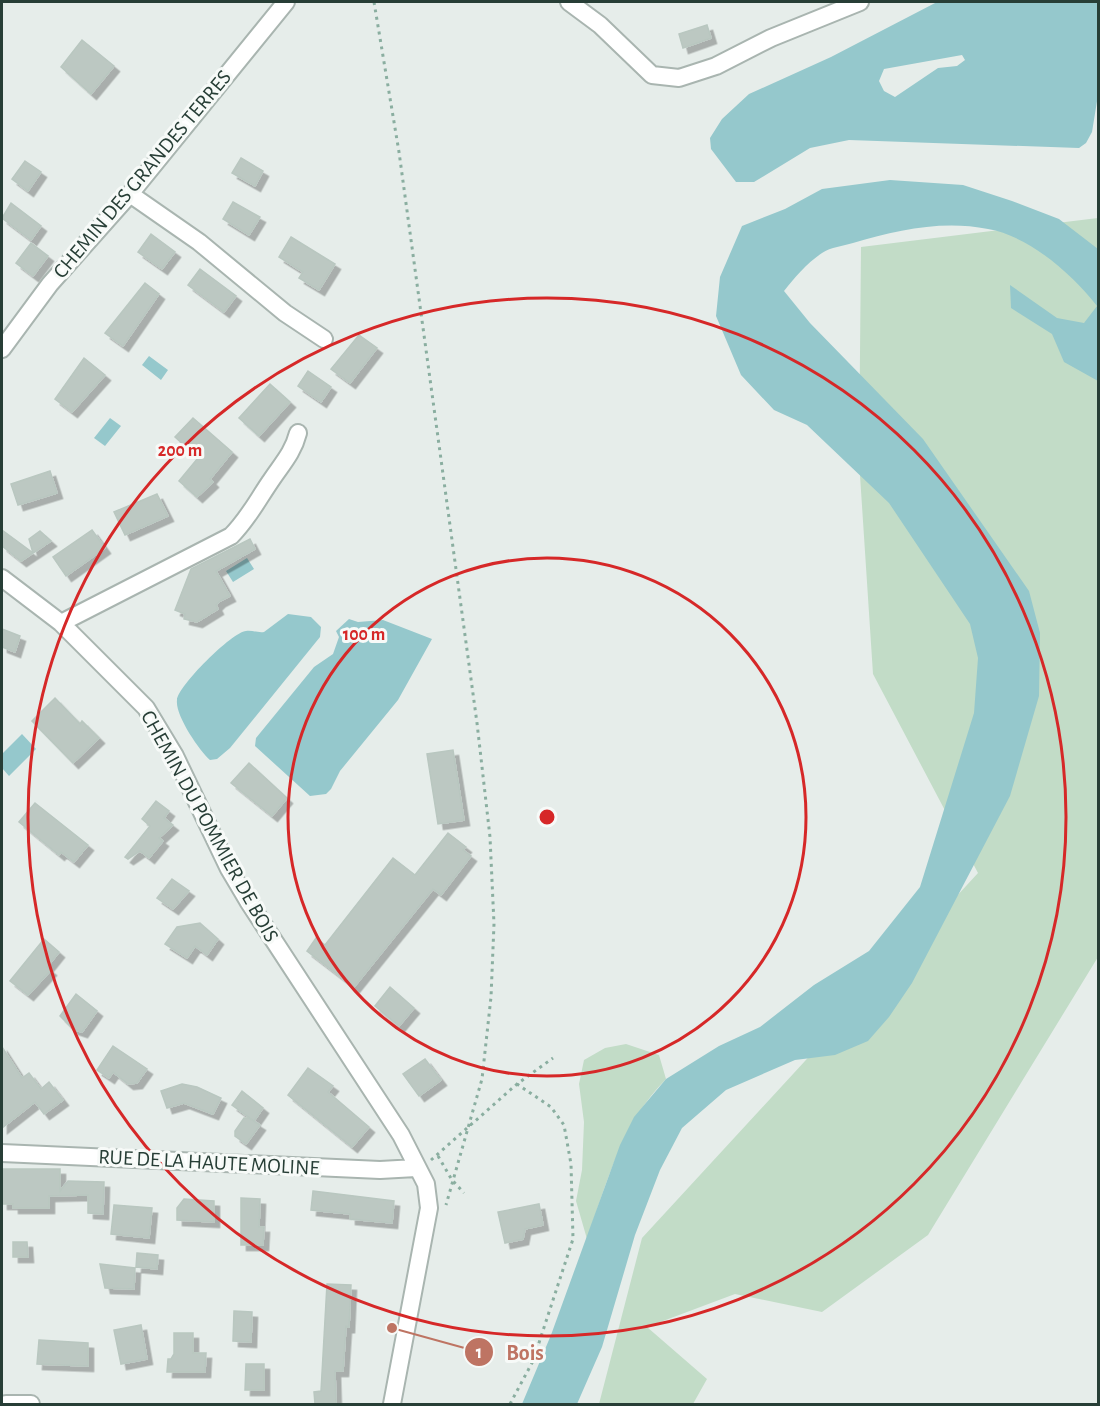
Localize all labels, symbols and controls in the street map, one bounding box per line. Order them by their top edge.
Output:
street label: CHEMIN DES GRANDES TERRES [49,66,235,282]
text: 200 m [158,442,202,460]
text: 100 m [343,626,385,644]
street label: CHEMIN DU POMMIER DE BOIS [137,707,282,946]
centre of rings [537,807,557,827]
street label: RUE DE LA HAUTE MOLINE [98,1146,320,1179]
callout: Bois [464,1332,556,1372]
text: Bois [506,1342,544,1364]
text: 1 [476,1344,482,1362]

